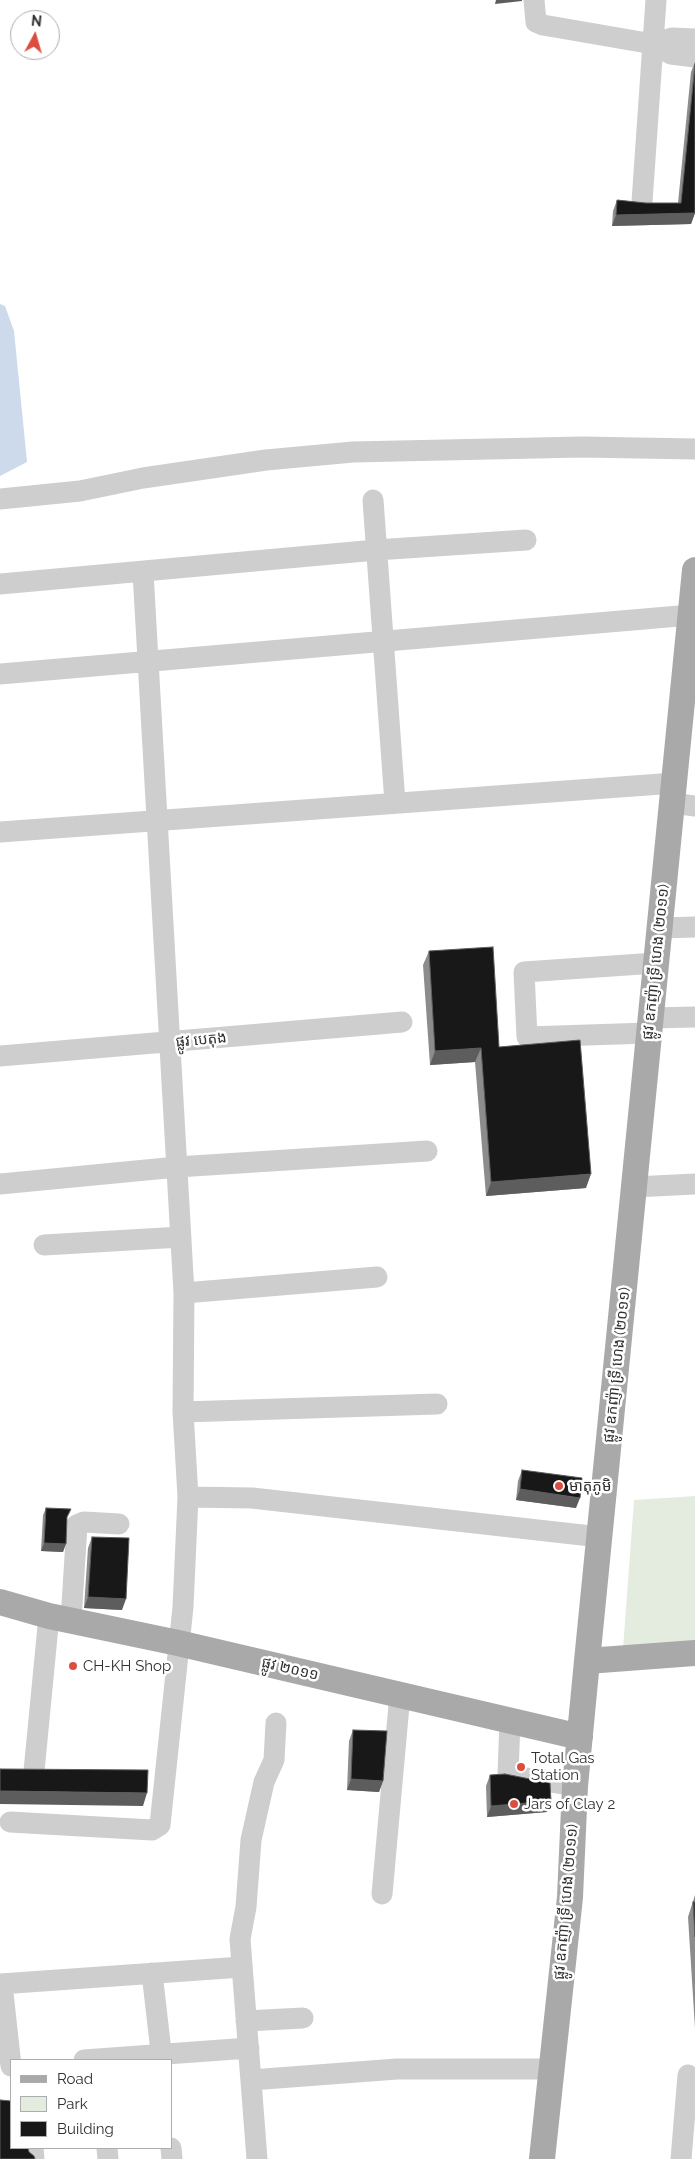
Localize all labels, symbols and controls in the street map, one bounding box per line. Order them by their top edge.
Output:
north arrow [10,10,60,60]
text: N [30,13,43,30]
street label: ផ្លូវ ឧកញ៉ា ទ្រី ហេង (២០១១) [639,883,673,1041]
street label: ផ្លូវ បេតុង [175,1029,227,1051]
street label: ផ្លូវ ឧកញ៉ា ទ្រី ហេង (២០១១) [600,1286,634,1444]
place label: មាតុភូមិ [569,1477,611,1495]
marker: មាតុភូមិ [553,1480,565,1492]
street label: ផ្លូវ ២០១១ [260,1654,320,1684]
place label: CH-KH Shop [83,1657,171,1675]
marker: CH-KH Shop [67,1660,79,1672]
place label: Total Gas Station [531,1749,595,1784]
marker: Total Gas Station [515,1761,527,1773]
place label: Jars of Clay 2 [524,1795,615,1813]
marker: Jars of Clay 2 [508,1798,520,1810]
street label: ផ្លូវ ឧកញ៉ា ទ្រី ហេង (២០១១) [550,1823,582,1981]
legend [10,2059,172,2149]
text: Road [57,2070,93,2088]
text: Park [57,2095,88,2113]
text: Building [57,2120,114,2138]

